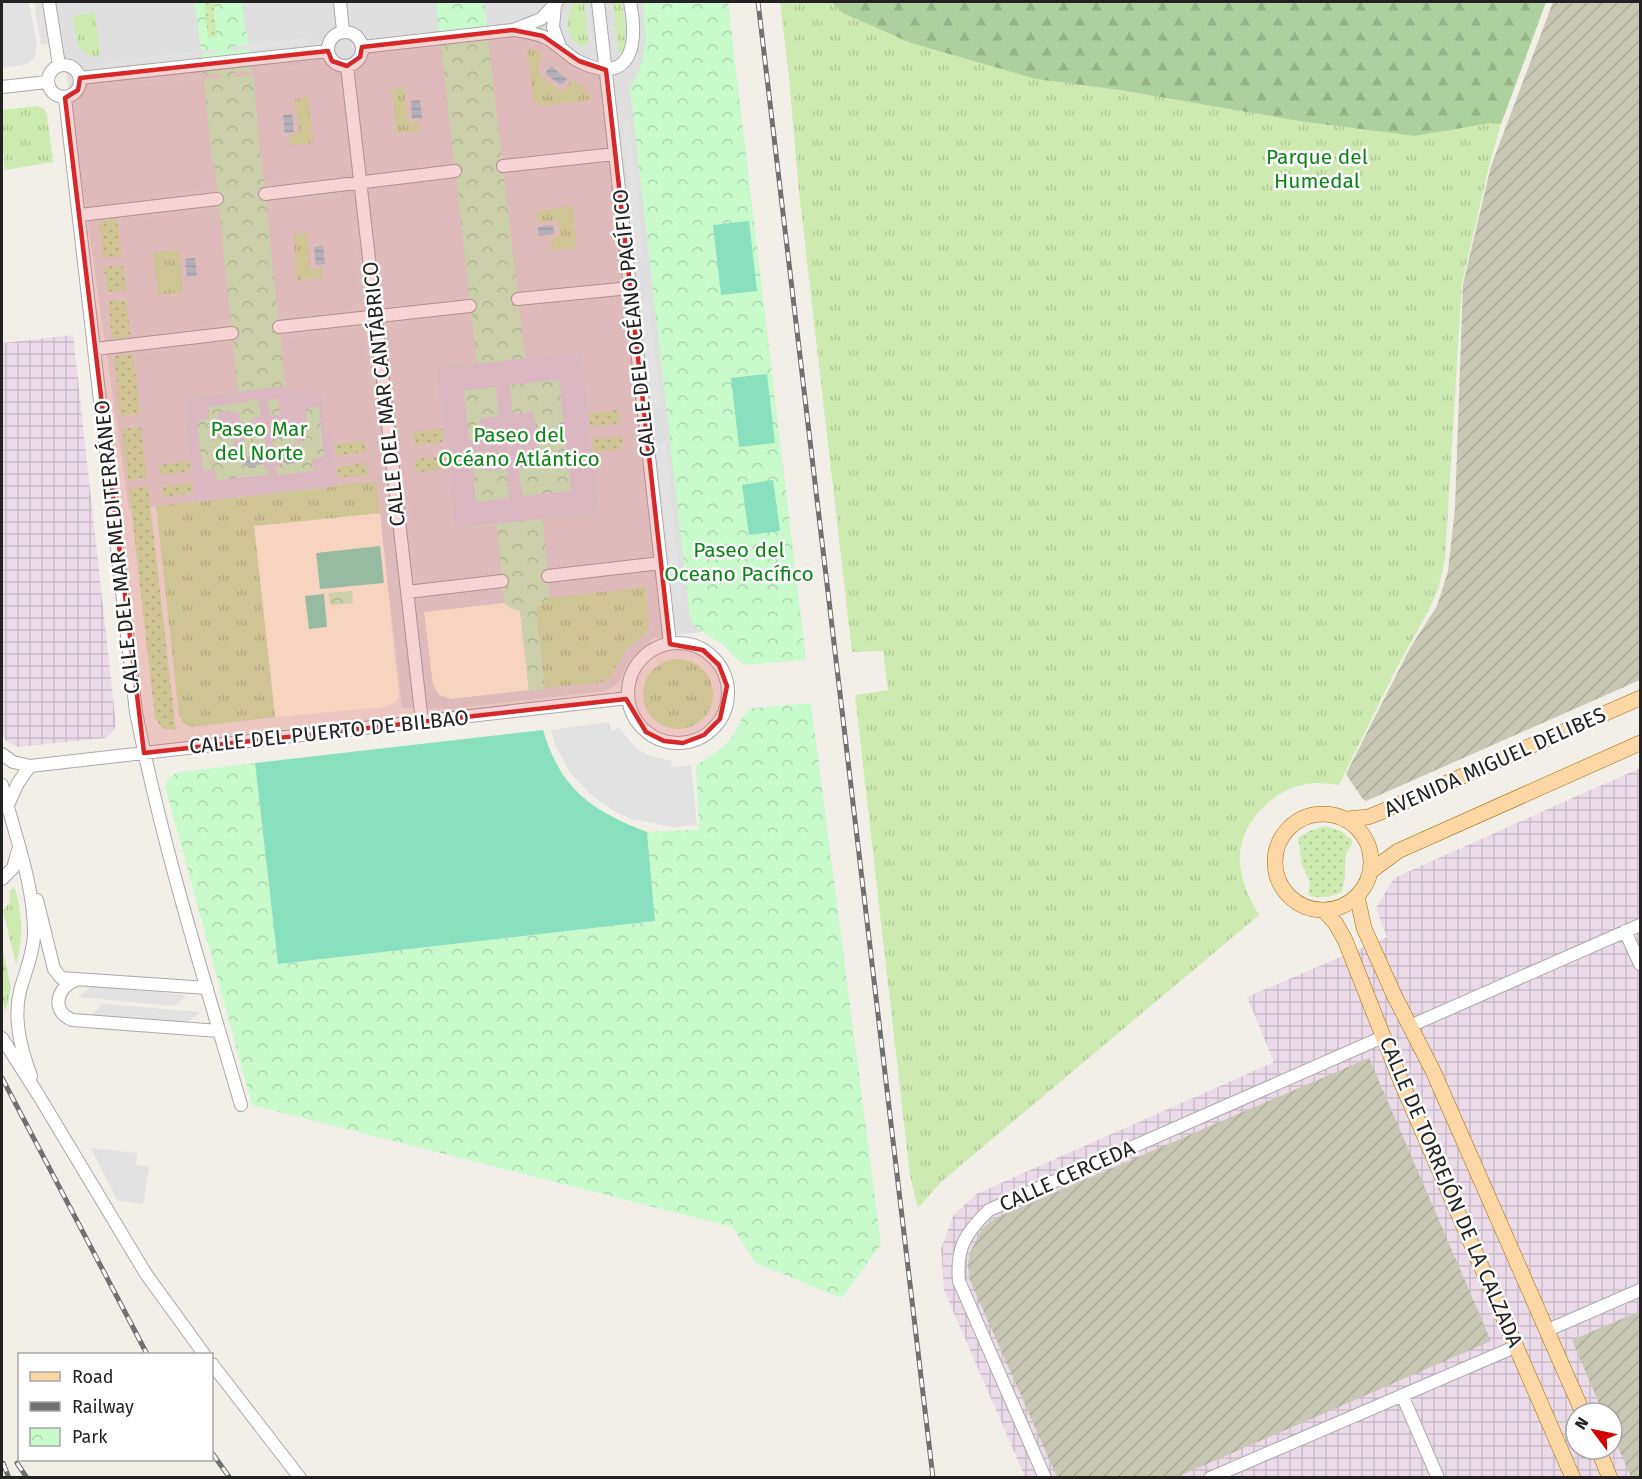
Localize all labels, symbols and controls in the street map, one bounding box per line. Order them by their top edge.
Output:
park label: Parque del Humedal [1266,144,1368,194]
street label: CALLE DEL OCÉANO PACÍFICO [607,188,661,458]
street label: CALLE DEL MAR CANTÁBRICO [357,260,411,528]
street label: CALLE DEL MAR MEDITERRÁNEO [89,399,145,695]
park label: Paseo Mar del Norte [210,416,308,466]
park label: Paseo del Océano Atlántico [438,422,600,472]
park label: Paseo del Oceano Pacífico [664,537,814,587]
street label: AVENIDA MIGUEL DELIBES [1380,701,1610,823]
street label: CALLE DEL PUERTO DE BILBAO [188,704,470,760]
street label: CALLE DE TORREJÓN DE LA CALZADA [1374,1033,1528,1351]
street label: CALLE CERCEDA [995,1135,1139,1217]
legend [18,1353,213,1461]
text: Road [72,1366,114,1388]
text: Railway [72,1396,134,1418]
north arrow [1564,1401,1624,1461]
text: N [1571,1414,1593,1433]
text: Park [72,1426,108,1448]

